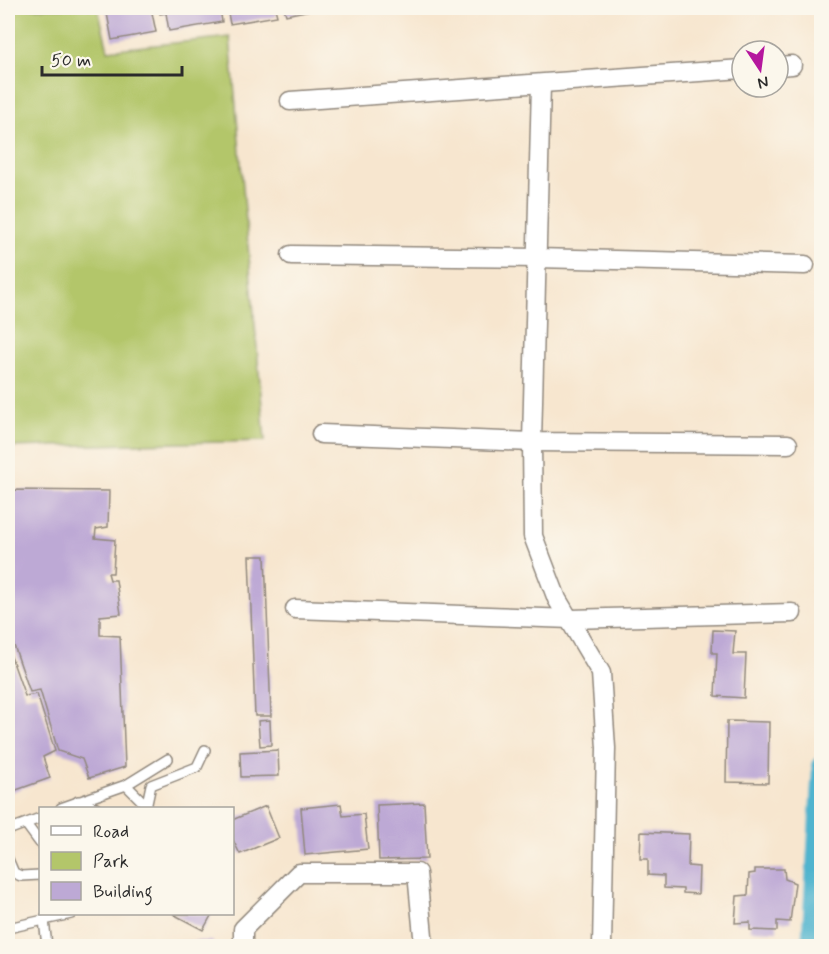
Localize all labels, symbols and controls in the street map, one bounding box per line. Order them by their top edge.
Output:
scale bar [42,39,182,77]
north arrow [730,39,790,99]
text: 50 m [51,49,91,73]
text: N [755,71,771,94]
legend [39,807,234,915]
text: Road [93,820,129,844]
text: Park [93,850,129,874]
text: Building [93,880,153,906]

